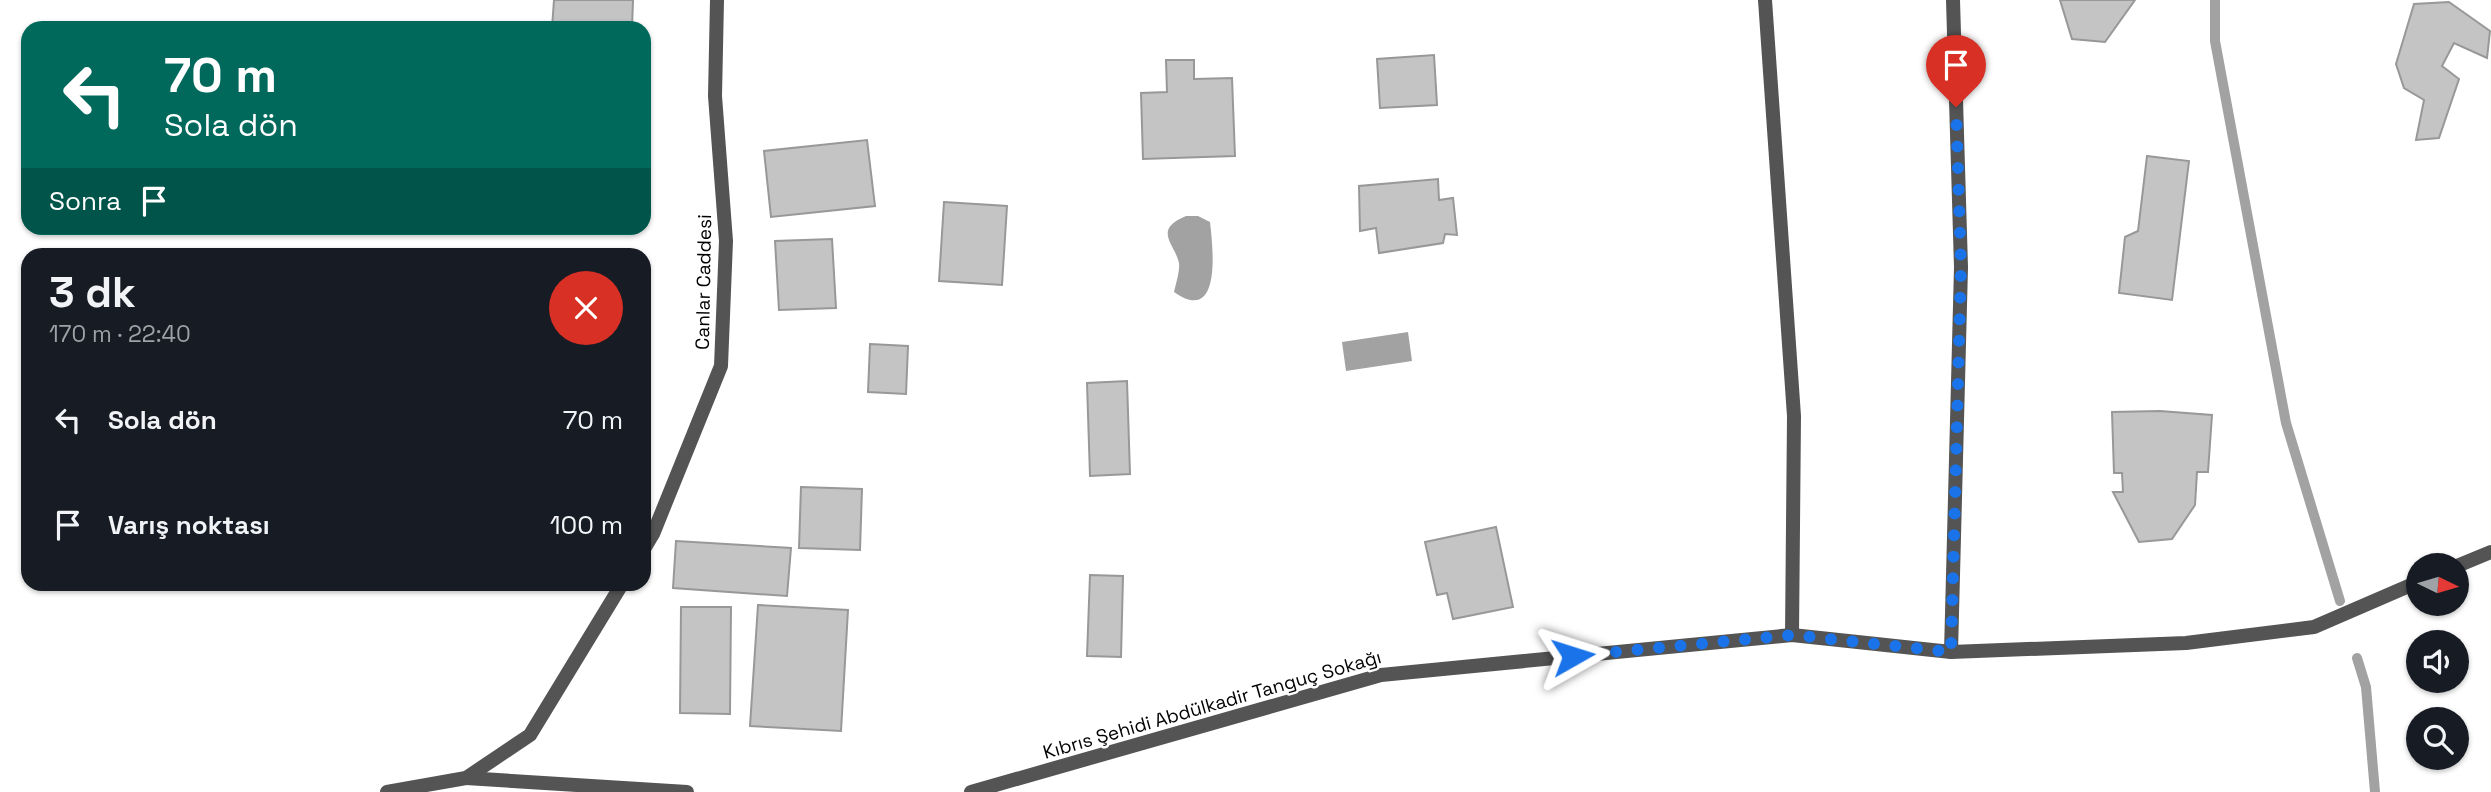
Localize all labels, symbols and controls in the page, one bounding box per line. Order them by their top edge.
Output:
pin [1926,35,1986,107]
text: 70 m [164,44,277,106]
icon: arrive [1937,46,1975,84]
icon: left [49,49,140,140]
text: Sola dön [164,105,298,145]
icon: arrive [135,182,173,220]
text: Sonra [49,184,121,218]
street label: Canlar Caddesi [690,214,717,350]
text: 3 dk [49,266,136,319]
button: close [549,271,623,345]
text: 170 m · 22:40 [49,319,191,349]
icon: left [49,401,87,439]
text: Sola dön [108,403,217,437]
text: 70 m [563,403,623,437]
icon: arrive [49,506,87,544]
text: Varış noktası [108,508,270,542]
text: 100 m [550,508,623,542]
north arrow [2406,553,2469,616]
map controls [2406,553,2469,770]
position arrow [1536,619,1610,693]
button: sound [2406,630,2469,693]
street label: Kıbrıs Şehidi Abdülkadir Tanguç Sokağı [1040,644,1384,765]
button: search [2406,707,2469,770]

